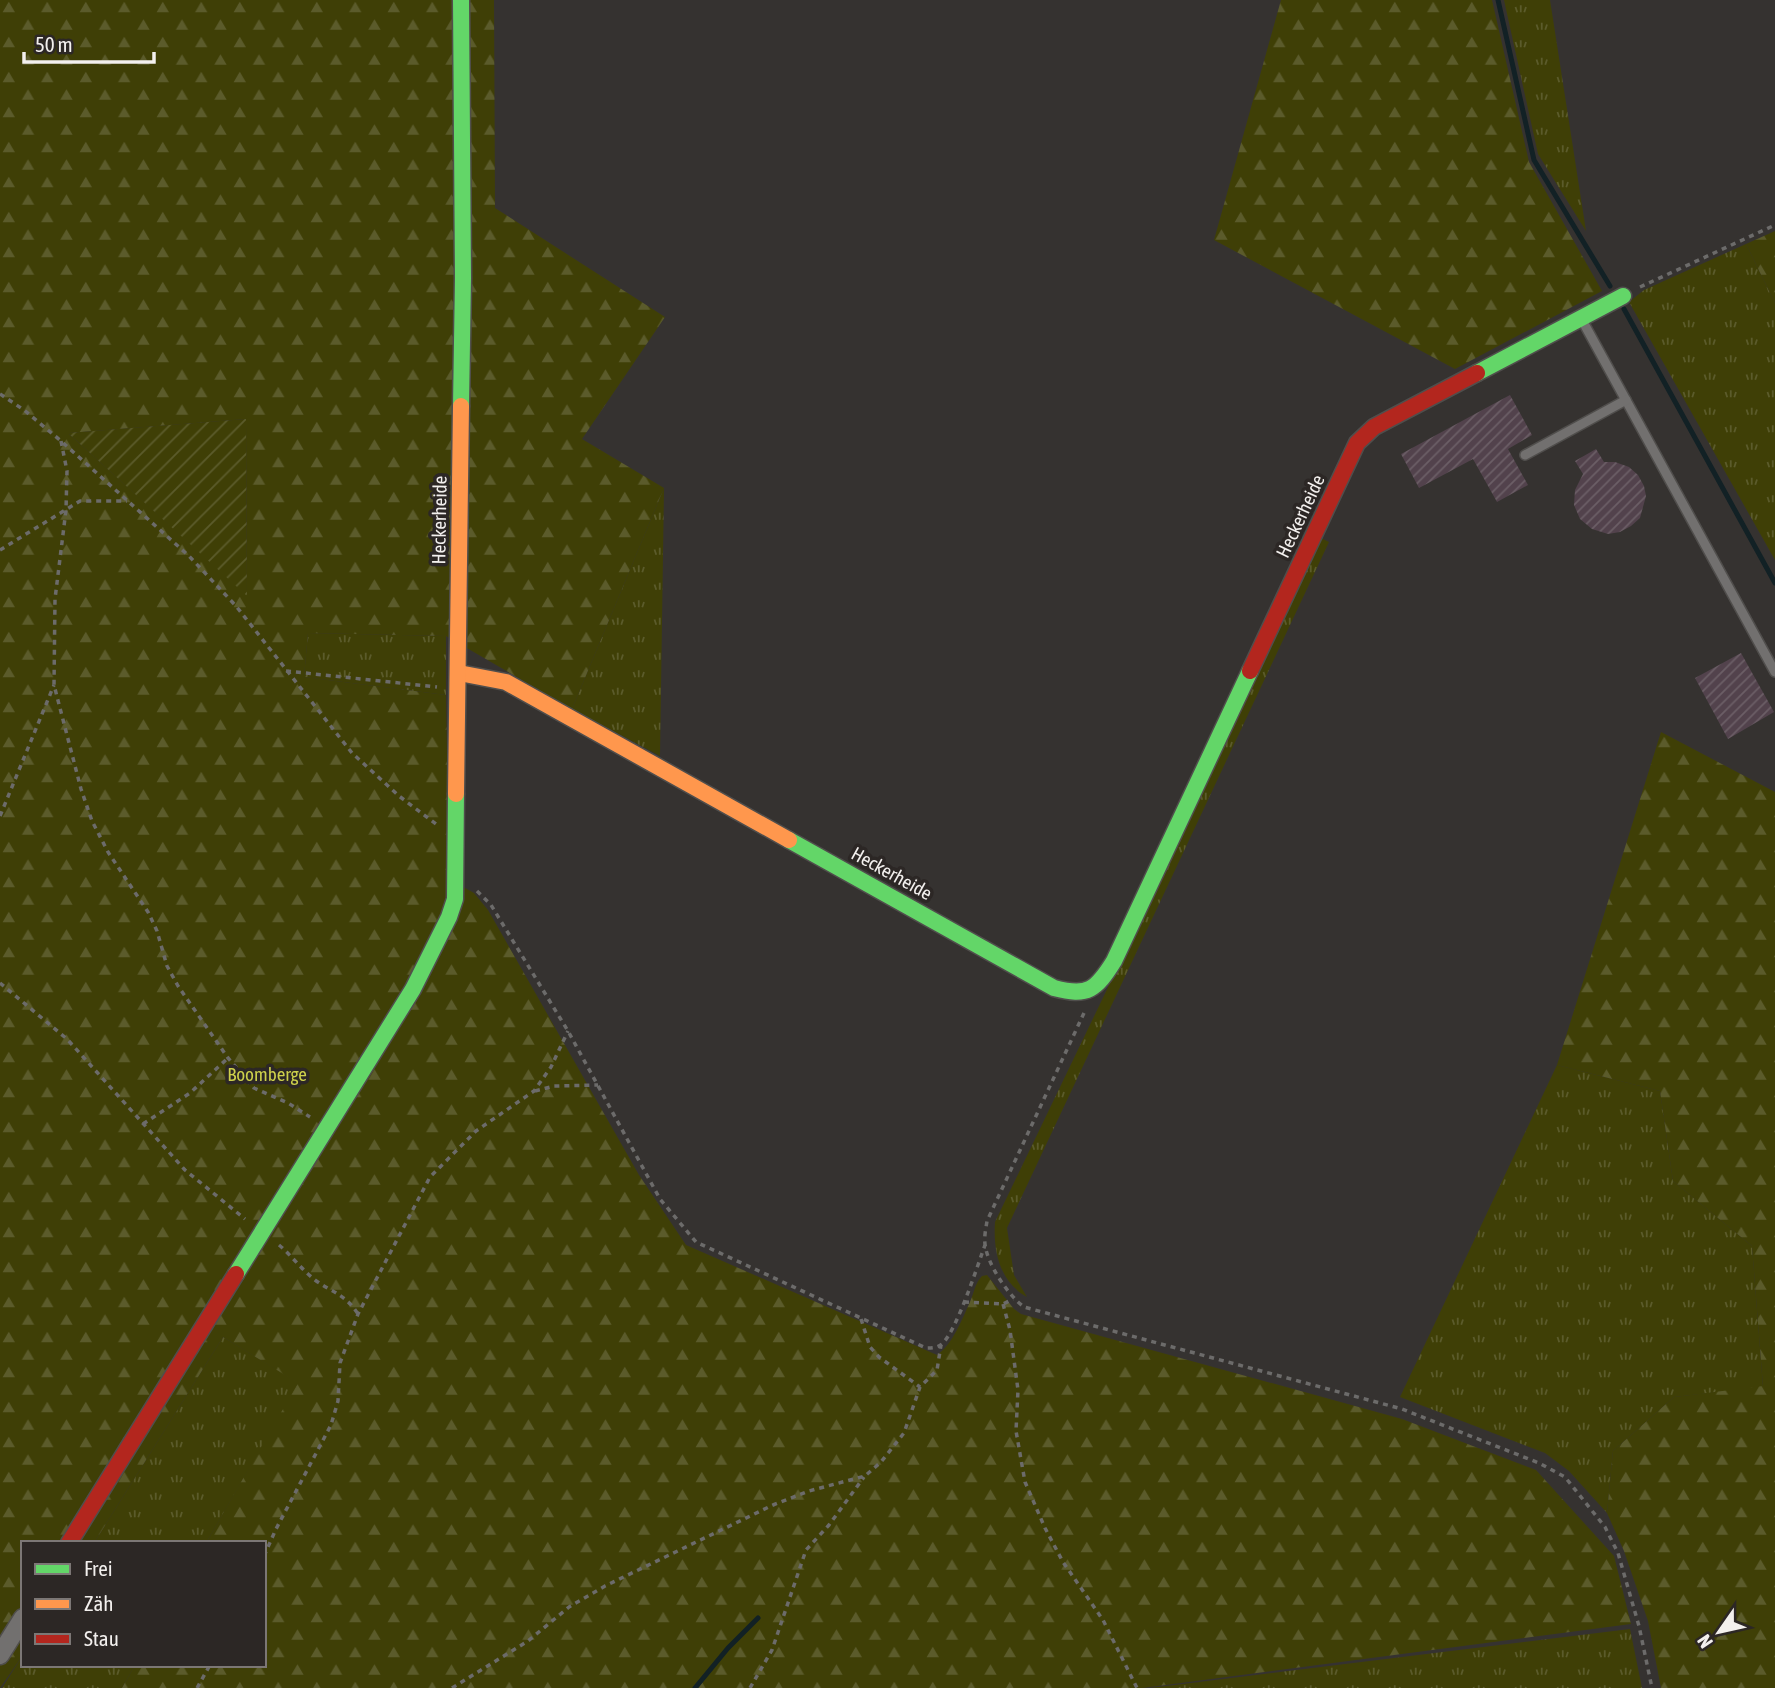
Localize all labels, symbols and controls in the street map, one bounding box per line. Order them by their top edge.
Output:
scale bar [24,21,154,65]
text: 50 m [35,32,73,56]
street label: Heckerheide [1271,471,1329,561]
street label: Heckerheide [427,475,451,565]
street label: Heckerheide [848,842,936,904]
park label: Boomberge [227,1063,307,1085]
legend [21,1541,266,1667]
text: Frei [84,1556,113,1580]
text: Zäh [84,1591,113,1615]
north arrow [1684,1597,1754,1667]
text: Stau [84,1626,119,1650]
text: N [1693,1631,1717,1652]

